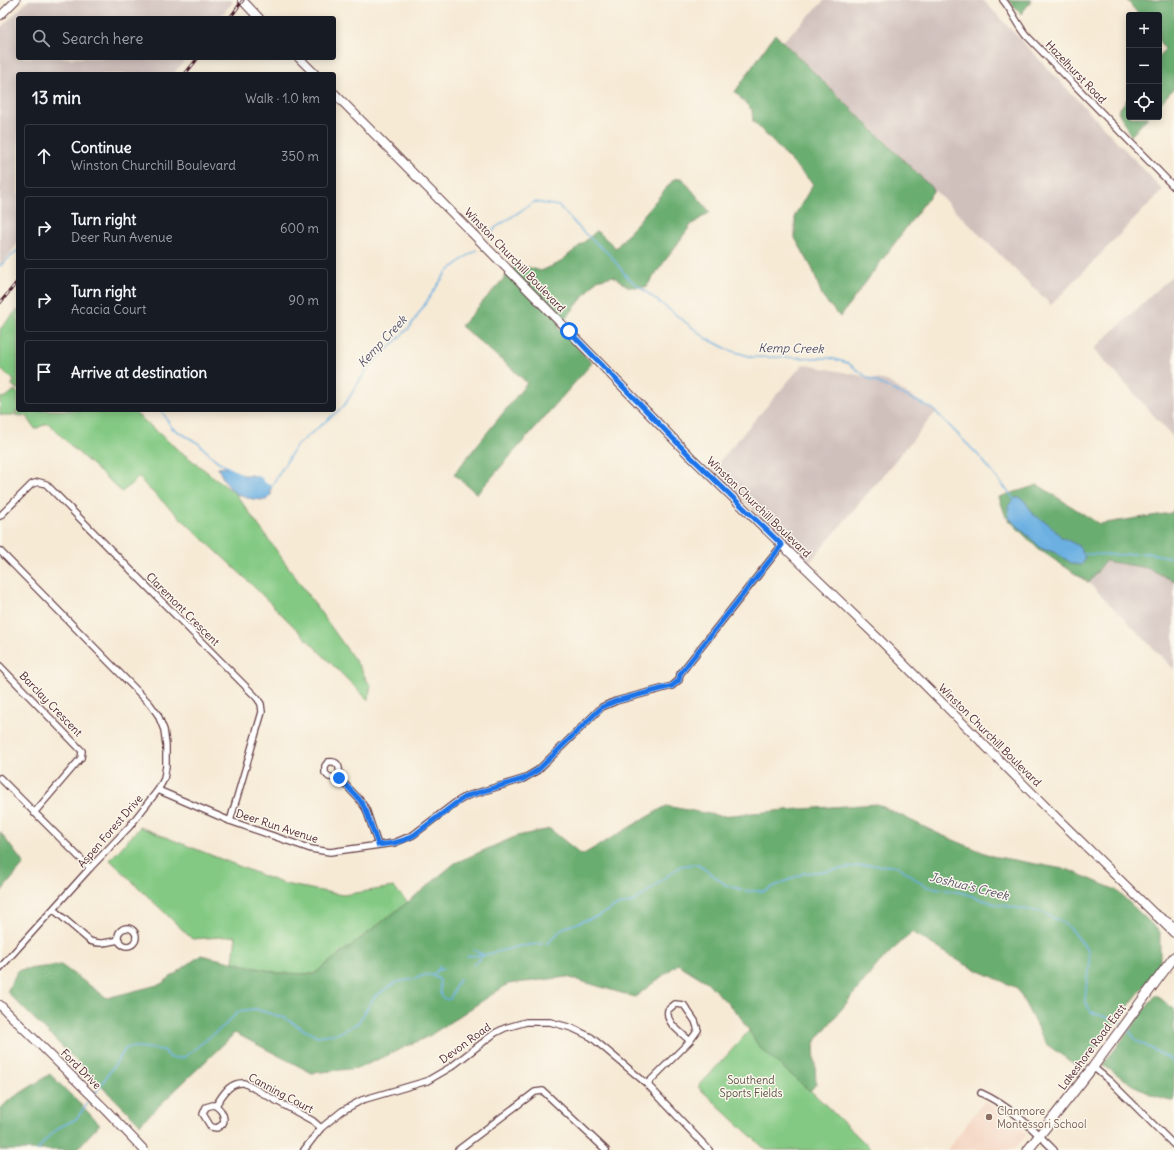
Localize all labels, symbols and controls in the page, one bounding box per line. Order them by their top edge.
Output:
map controls [1126,12,1162,120]
button: + [1126,12,1162,48]
search box [16,16,336,60]
icon: search [30,27,52,49]
text: Search here [62,29,143,48]
street label: Hazelhurst Road [1042,38,1110,107]
button: − [1126,48,1162,84]
button: locate [1126,84,1162,120]
text: 13 min [32,87,81,109]
text: Walk · 1.0 km [245,90,320,107]
text: Continue [71,138,132,157]
icon: ahead [33,145,55,167]
text: 350 m [281,148,319,165]
text: Winston Churchill Boulevard [71,157,236,174]
street label: Winston Churchill Boulevard [461,205,569,315]
text: Turn right [71,210,136,229]
icon: right [33,217,55,239]
text: 600 m [280,220,319,237]
text: Deer Run Avenue [71,229,173,246]
text: Turn right [71,282,136,301]
icon: right [33,289,55,311]
text: 90 m [288,292,319,309]
text: Acacia Court [71,301,146,318]
water label: Kemp Creek [354,311,410,370]
route start [560,322,578,340]
water label: Kemp Creek [758,340,825,356]
icon: arrive [33,361,55,383]
text: Arrive at destination [71,363,207,382]
street label: Winston Churchill Boulevard [704,453,814,561]
street label: Claremont Crescent [143,569,223,649]
street label: Barclay Crescent [17,669,86,739]
street label: Winston Churchill Boulevard [936,681,1045,790]
route end [330,769,348,787]
street label: Aspen Forest Drive [74,791,146,871]
street label: Deer Run Avenue [234,806,320,846]
water label: Joshua's Creek [928,869,1011,903]
street label: Lakeshore Road East [1055,1001,1129,1093]
street label: Devon Road [437,1019,494,1066]
street label: Ford Drive [58,1046,104,1092]
street label: Canning Court [246,1070,316,1116]
park label: Southend Sports Fields [720,1073,782,1100]
place label: Clanmore Montessori School [997,1104,1086,1131]
marker: Clanmore Montessori School [984,1112,994,1122]

